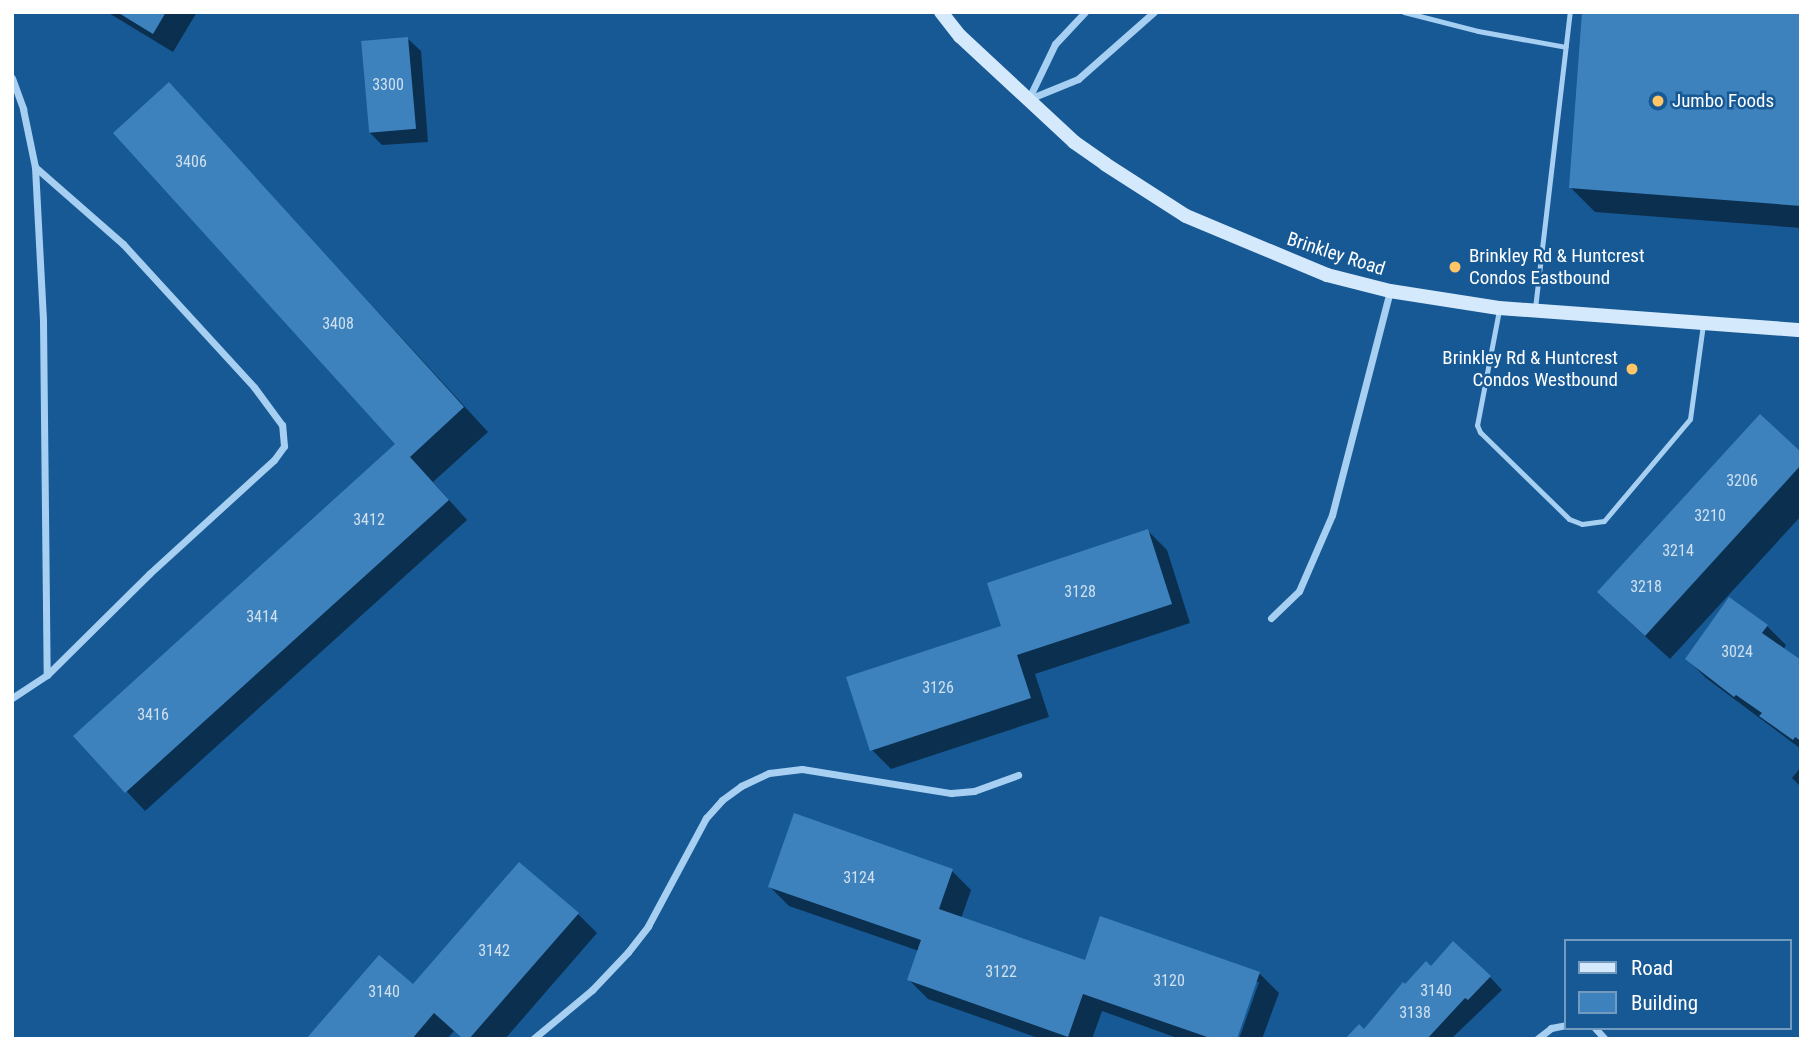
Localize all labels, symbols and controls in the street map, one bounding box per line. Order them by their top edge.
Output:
house number: 3300 [372,75,404,95]
place label: Jumbo Foods [1672,90,1774,112]
marker: Jumbo Foods [1650,93,1666,109]
house number: 3406 [175,152,207,172]
street label: Brinkley Road [1284,227,1388,281]
place label: Brinkley Rd & Huntcrest Condos Eastbound [1469,245,1645,289]
marker: Brinkley Rd & Huntcrest Condos Eastbound [1447,259,1463,275]
house number: 3408 [322,314,354,334]
place label: Brinkley Rd & Huntcrest Condos Westbound [1442,347,1618,391]
marker: Brinkley Rd & Huntcrest Condos Westbound [1624,361,1640,377]
house number: 3206 [1726,471,1758,491]
house number: 3210 [1694,506,1726,526]
house number: 3412 [353,510,385,530]
house number: 3214 [1662,541,1694,561]
house number: 3218 [1630,577,1662,597]
house number: 3128 [1064,582,1096,602]
house number: 3414 [246,607,278,627]
house number: 3024 [1721,642,1753,662]
house number: 3126 [922,678,954,698]
house number: 3416 [137,705,169,725]
house number: 3124 [843,868,875,888]
legend [1564,939,1792,1030]
house number: 3142 [478,941,510,961]
text: Road [1631,956,1673,980]
house number: 3122 [985,962,1017,982]
house number: 3120 [1153,971,1185,991]
house number: 3140 [1420,981,1452,1001]
house number: 3140 [368,982,400,1002]
text: Building [1631,991,1698,1015]
house number: 3138 [1399,1003,1431,1023]

